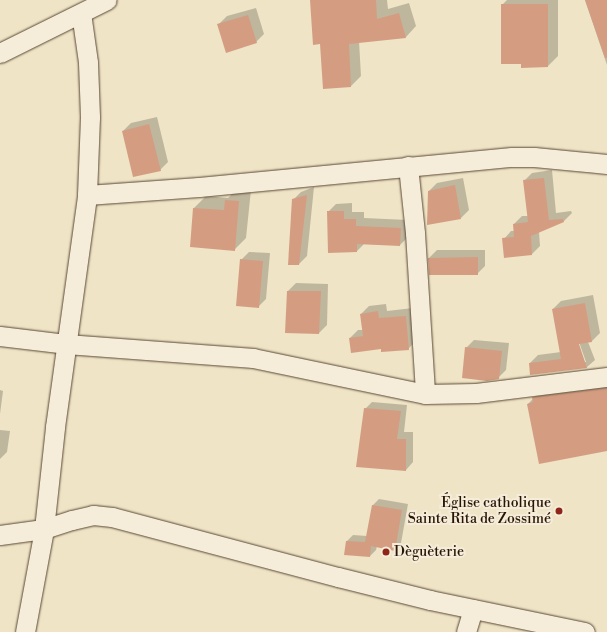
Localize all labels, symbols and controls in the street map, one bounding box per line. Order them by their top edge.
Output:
place label: Église catholique Sainte Rita de Zossimé [408,495,551,528]
marker: Église catholique Sainte Rita de Zossimé [554,506,564,516]
place label: Dèguèterie [394,544,464,560]
marker: Dèguèterie [381,547,391,557]

